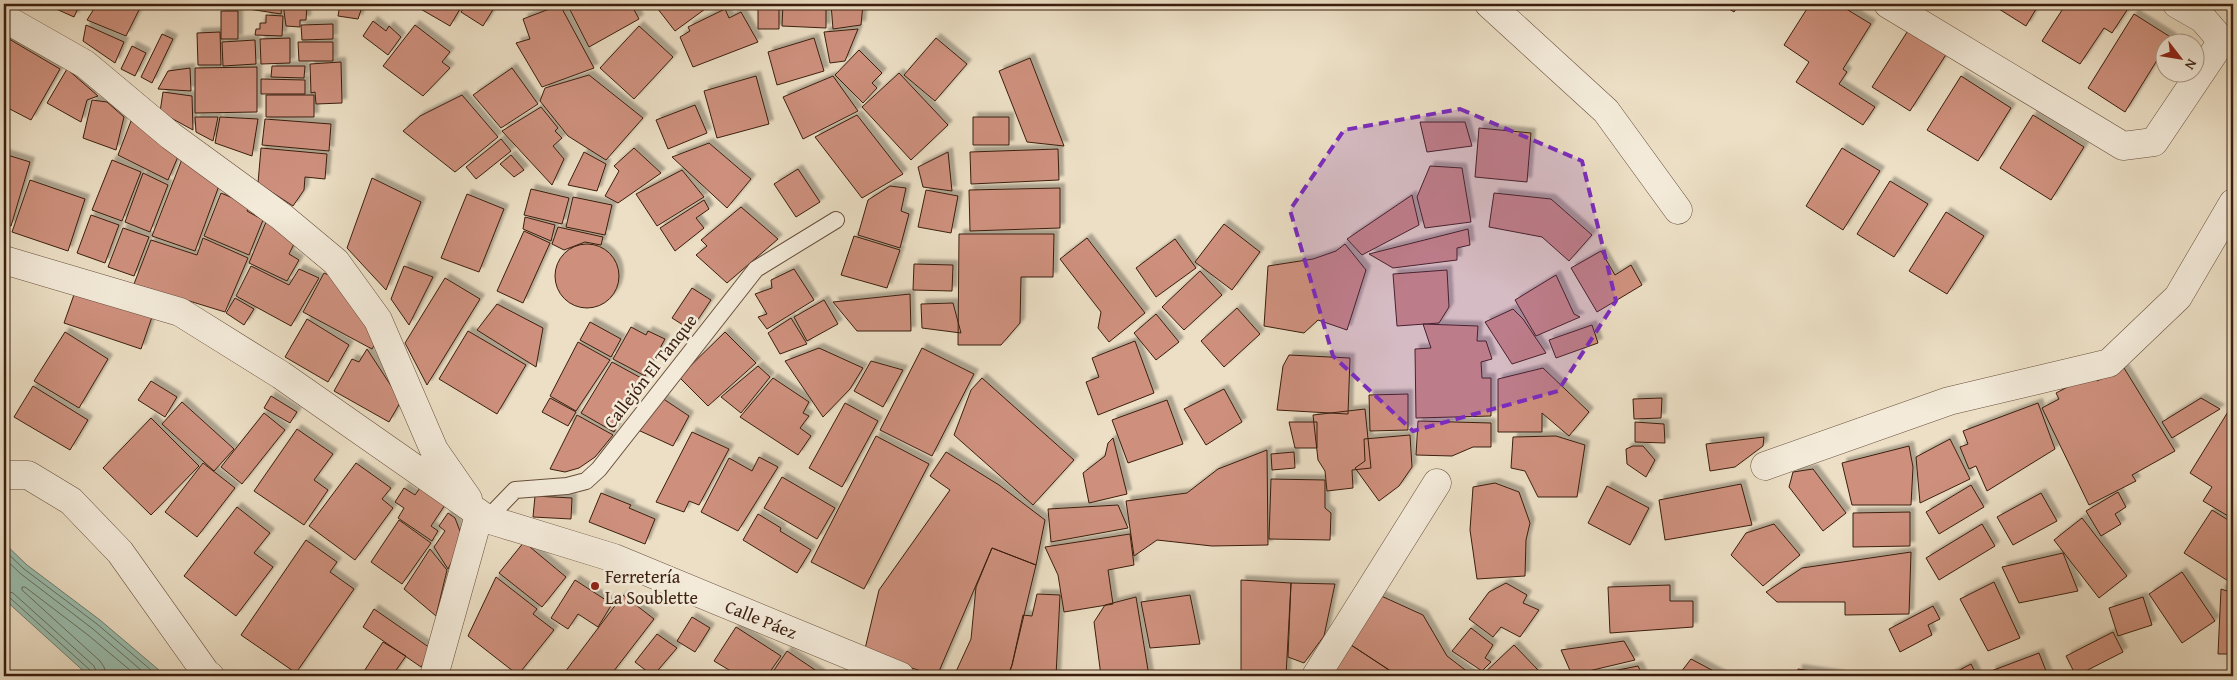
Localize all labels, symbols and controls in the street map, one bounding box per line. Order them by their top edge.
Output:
north arrow [2154,32,2204,82]
text: N [2180,56,2202,74]
street label: Callejón El Tanque [597,308,703,434]
place label: Ferretería La Soublette [605,563,698,611]
marker: Ferretería La Soublette [589,580,601,592]
street label: Calle Páez [721,592,801,646]

